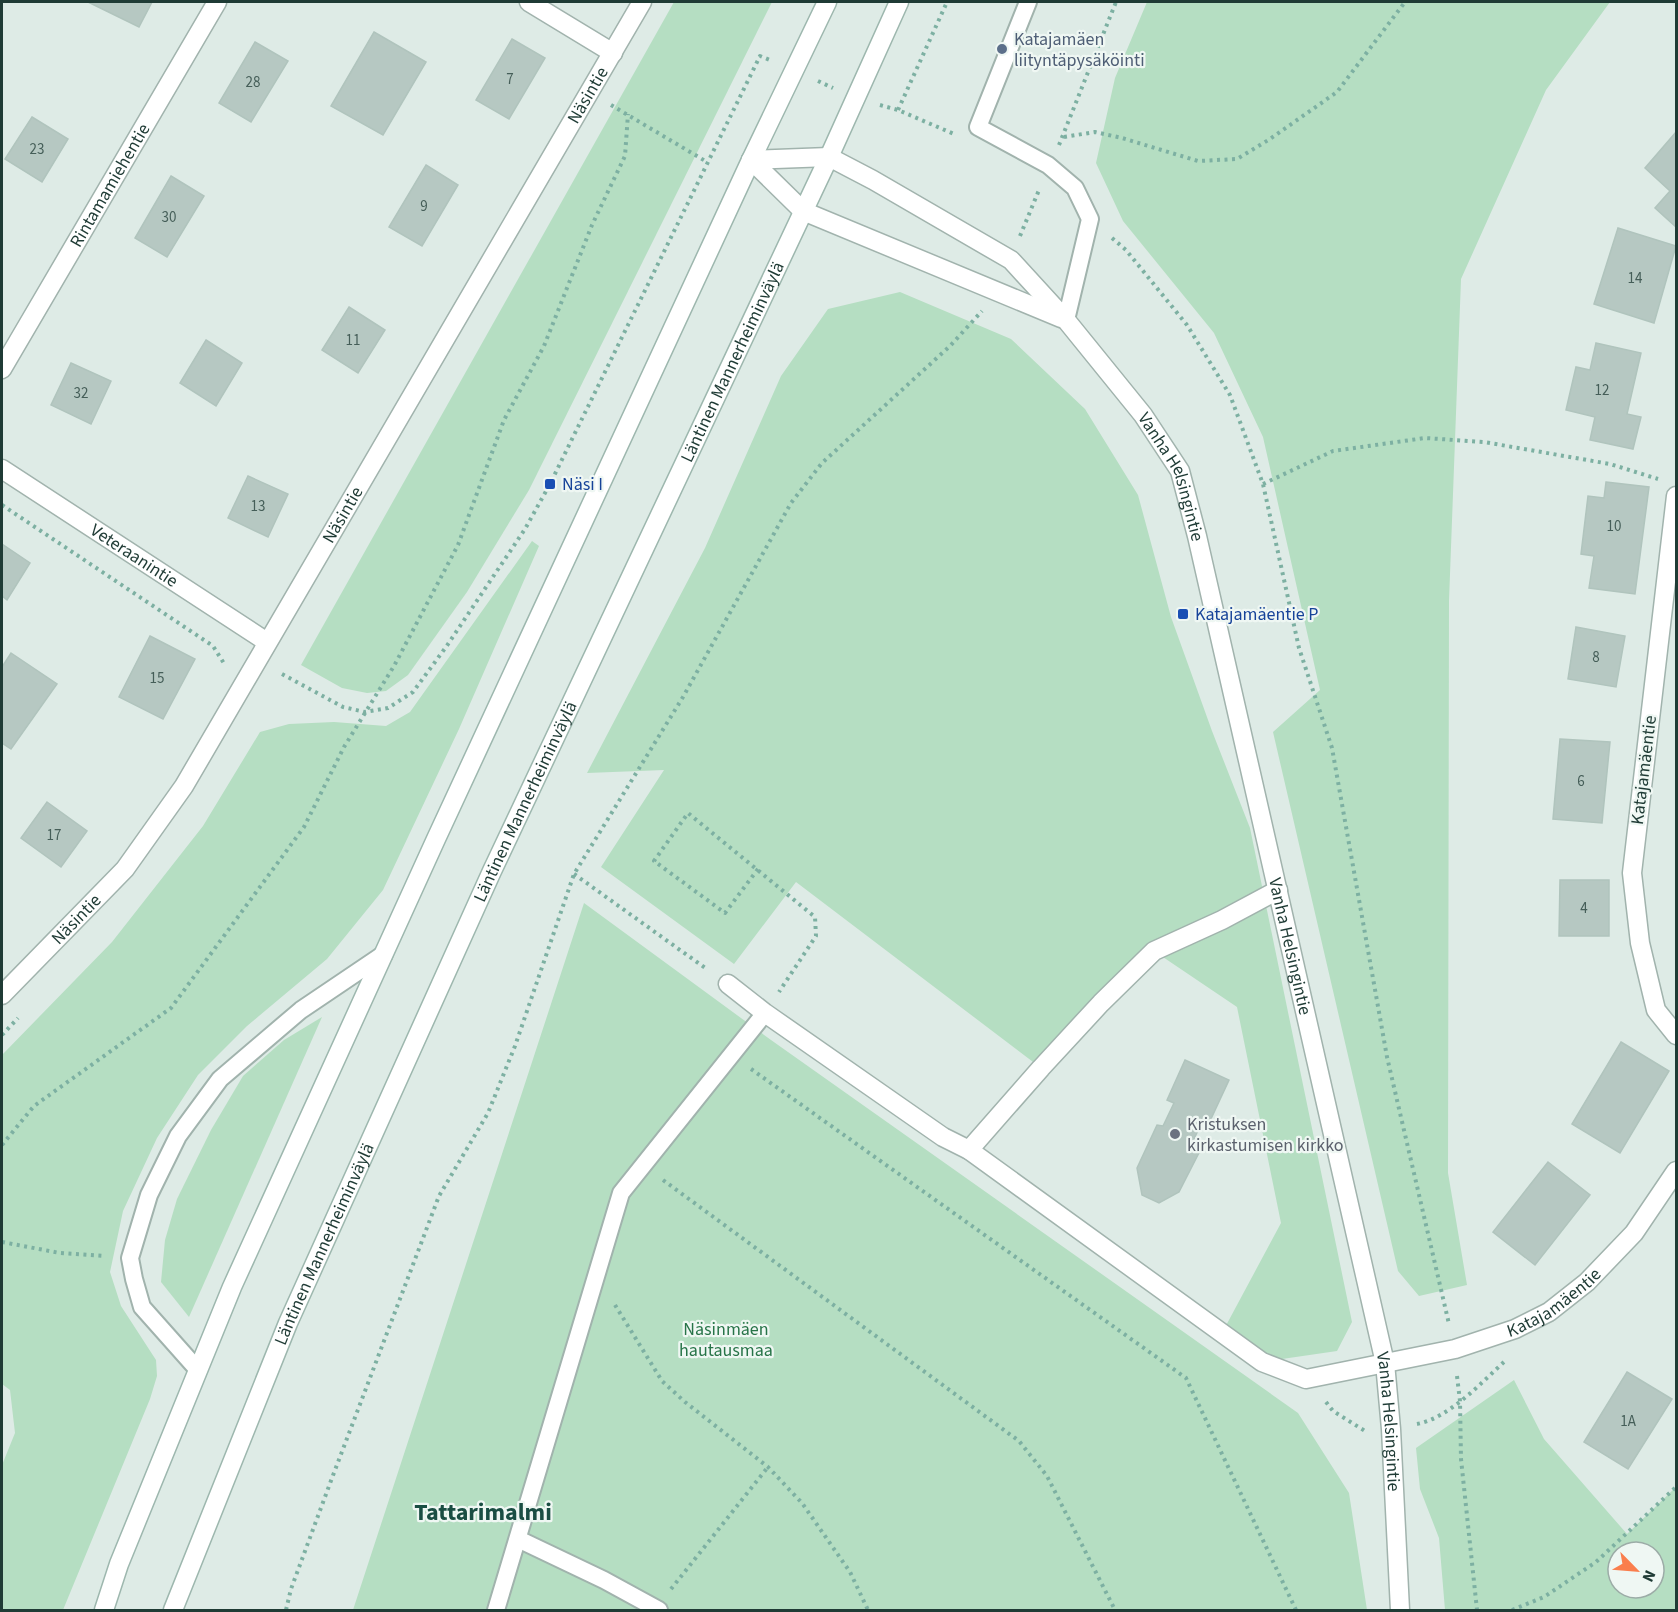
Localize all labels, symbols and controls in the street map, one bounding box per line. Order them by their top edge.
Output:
place label: Katajamäen liityntäpysäköinti [1014,27,1145,73]
marker: Katajamäen liityntäpysäköinti [995,42,1009,56]
street label: Näsintie [561,62,614,128]
house number: 7 [506,69,514,90]
house number: 28 [246,72,260,93]
street label: Rintamamiehentie [64,119,156,252]
house number: 23 [30,139,44,160]
house number: 9 [420,196,428,217]
house number: 30 [162,207,176,228]
street label: Läntinen Mannerheiminväylä [674,258,790,466]
house number: 14 [1628,268,1643,289]
house number: 11 [346,330,360,351]
house number: 12 [1595,380,1609,401]
house number: 32 [74,383,88,404]
street label: Vanha Helsingintie [1132,407,1210,544]
place label: Näsi I [562,472,603,497]
marker: Näsi I [543,477,557,491]
street label: Näsintie [316,482,369,548]
house number: 13 [251,496,265,517]
house number: 10 [1607,516,1621,537]
street label: Veteraanintie [86,518,183,593]
place label: Katajamäentie P [1195,602,1319,627]
marker: Katajamäentie P [1176,607,1190,621]
house number: 8 [1592,647,1600,668]
house number: 15 [150,668,164,689]
street label: Läntinen Mannerheiminväylä [467,697,583,906]
street label: Katajamäentie [1625,714,1663,826]
house number: 6 [1577,771,1585,792]
house number: 17 [47,825,61,846]
street label: Vanha Helsingintie [1263,875,1318,1018]
street label: Näsintie [45,888,107,950]
house number: 4 [1580,898,1588,919]
place label: Kristuksen kirkastumisen kirkko [1187,1112,1344,1158]
marker: Kristuksen kirkastumisen kirkko [1168,1127,1182,1141]
street label: Läntinen Mannerheiminväylä [268,1139,380,1349]
street label: Katajamäentie [1503,1262,1607,1343]
park label: Näsinmäen hautausmaa [679,1317,773,1363]
street label: Vanha Helsingintie [1370,1349,1407,1492]
house number: 1A [1620,1411,1637,1432]
district label: Tattarimalmi [414,1495,552,1530]
north arrow [1606,1540,1666,1600]
text: N [1636,1566,1661,1585]

